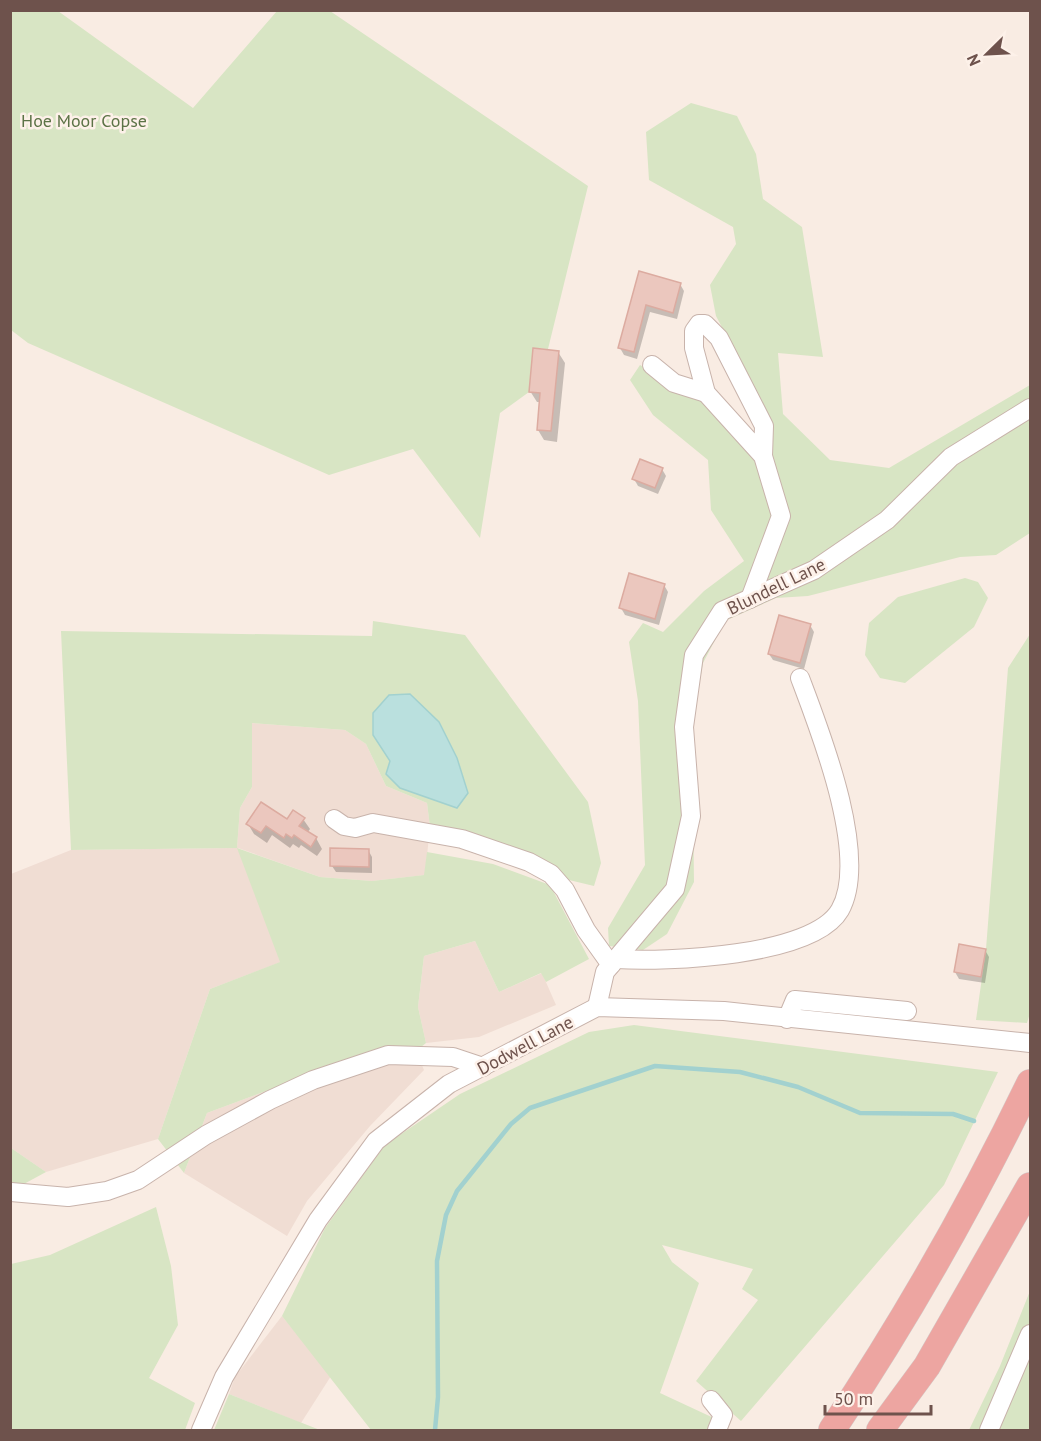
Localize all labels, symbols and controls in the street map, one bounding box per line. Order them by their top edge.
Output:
north arrow [957,24,1017,84]
text: N [962,51,985,69]
park label: Hoe Moor Copse [21,109,147,132]
street label: Blundell Lane [723,552,829,620]
street label: Dodwell Lane [473,1010,577,1080]
scale bar [825,1378,932,1416]
text: 50 m [834,1387,873,1410]

